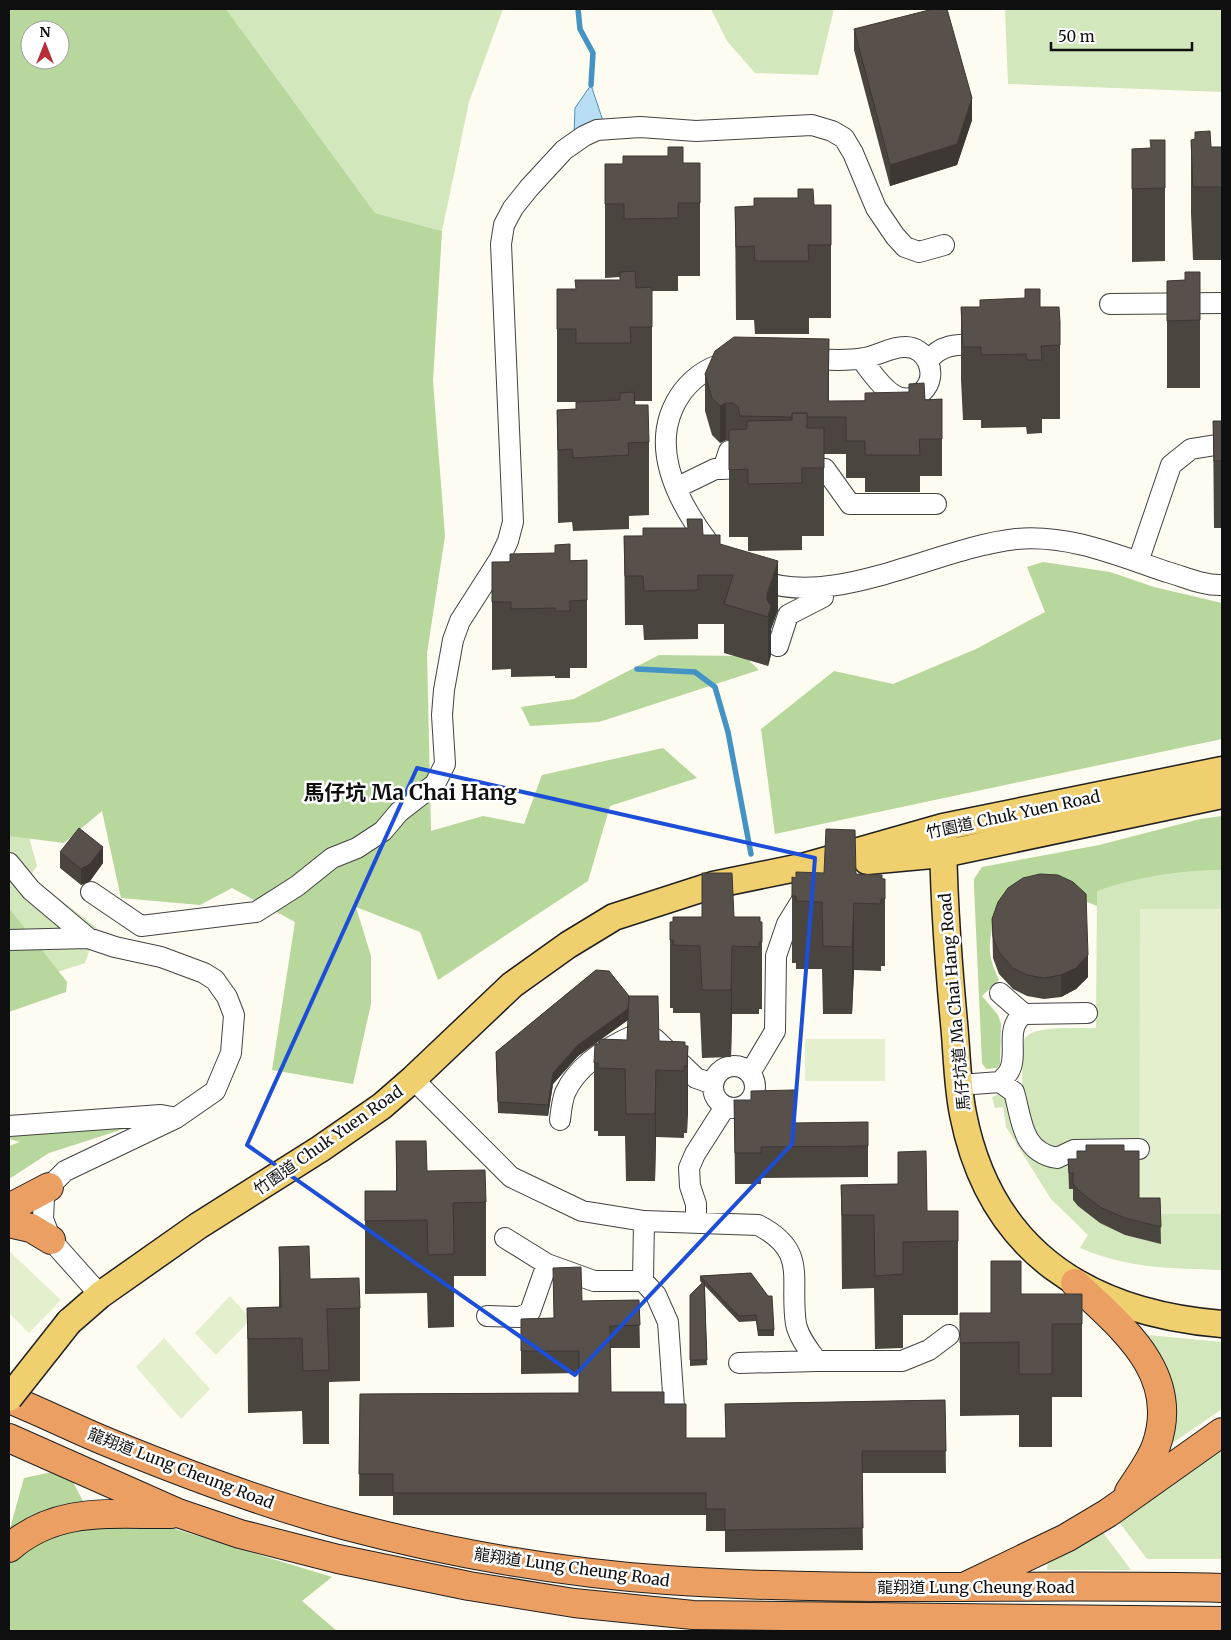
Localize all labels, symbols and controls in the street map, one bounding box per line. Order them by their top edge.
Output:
north arrow [20,20,70,70]
scale bar [1051,20,1192,52]
text: N [39,23,51,41]
text: 50 m [1058,27,1095,46]
district label: 馬仔坑 Ma Chai Hang [303,779,517,806]
street label: 竹園道 Chuk Yuen Road [924,786,1102,842]
street label: 馬仔坑道 Ma Chai Hang Road [934,892,973,1112]
street label: 竹園道 Chuk Yuen Road [250,1081,407,1199]
street label: 龍翔道 Lung Cheung Road [85,1423,277,1513]
street label: 龍翔道 Lung Cheung Road [473,1543,671,1591]
street label: 龍翔道 Lung Cheung Road [877,1577,1075,1597]

